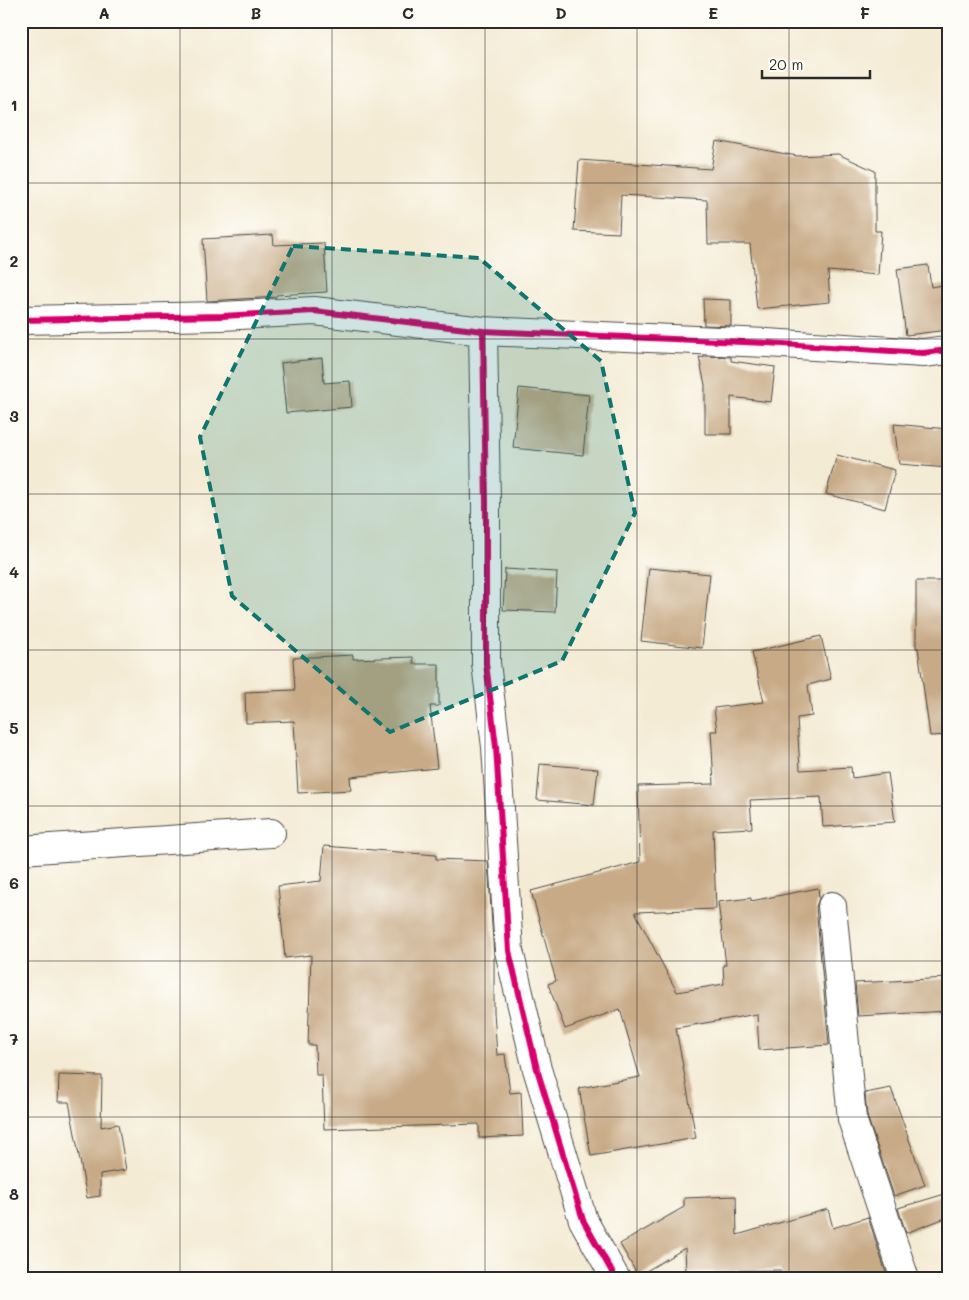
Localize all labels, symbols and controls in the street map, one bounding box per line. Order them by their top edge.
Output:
text: A [98,2,110,23]
text: B [251,2,261,23]
text: C [402,2,414,23]
text: D [555,2,567,23]
text: E [708,2,718,23]
text: F [860,2,870,23]
scale bar [762,48,869,80]
text: 20 m [769,54,803,74]
text: 1 [10,94,18,115]
text: 2 [10,250,19,271]
text: 3 [9,405,19,426]
text: 4 [9,561,19,582]
text: 5 [9,717,19,738]
text: 6 [9,872,19,893]
text: 7 [10,1028,19,1049]
text: 8 [9,1183,19,1204]

